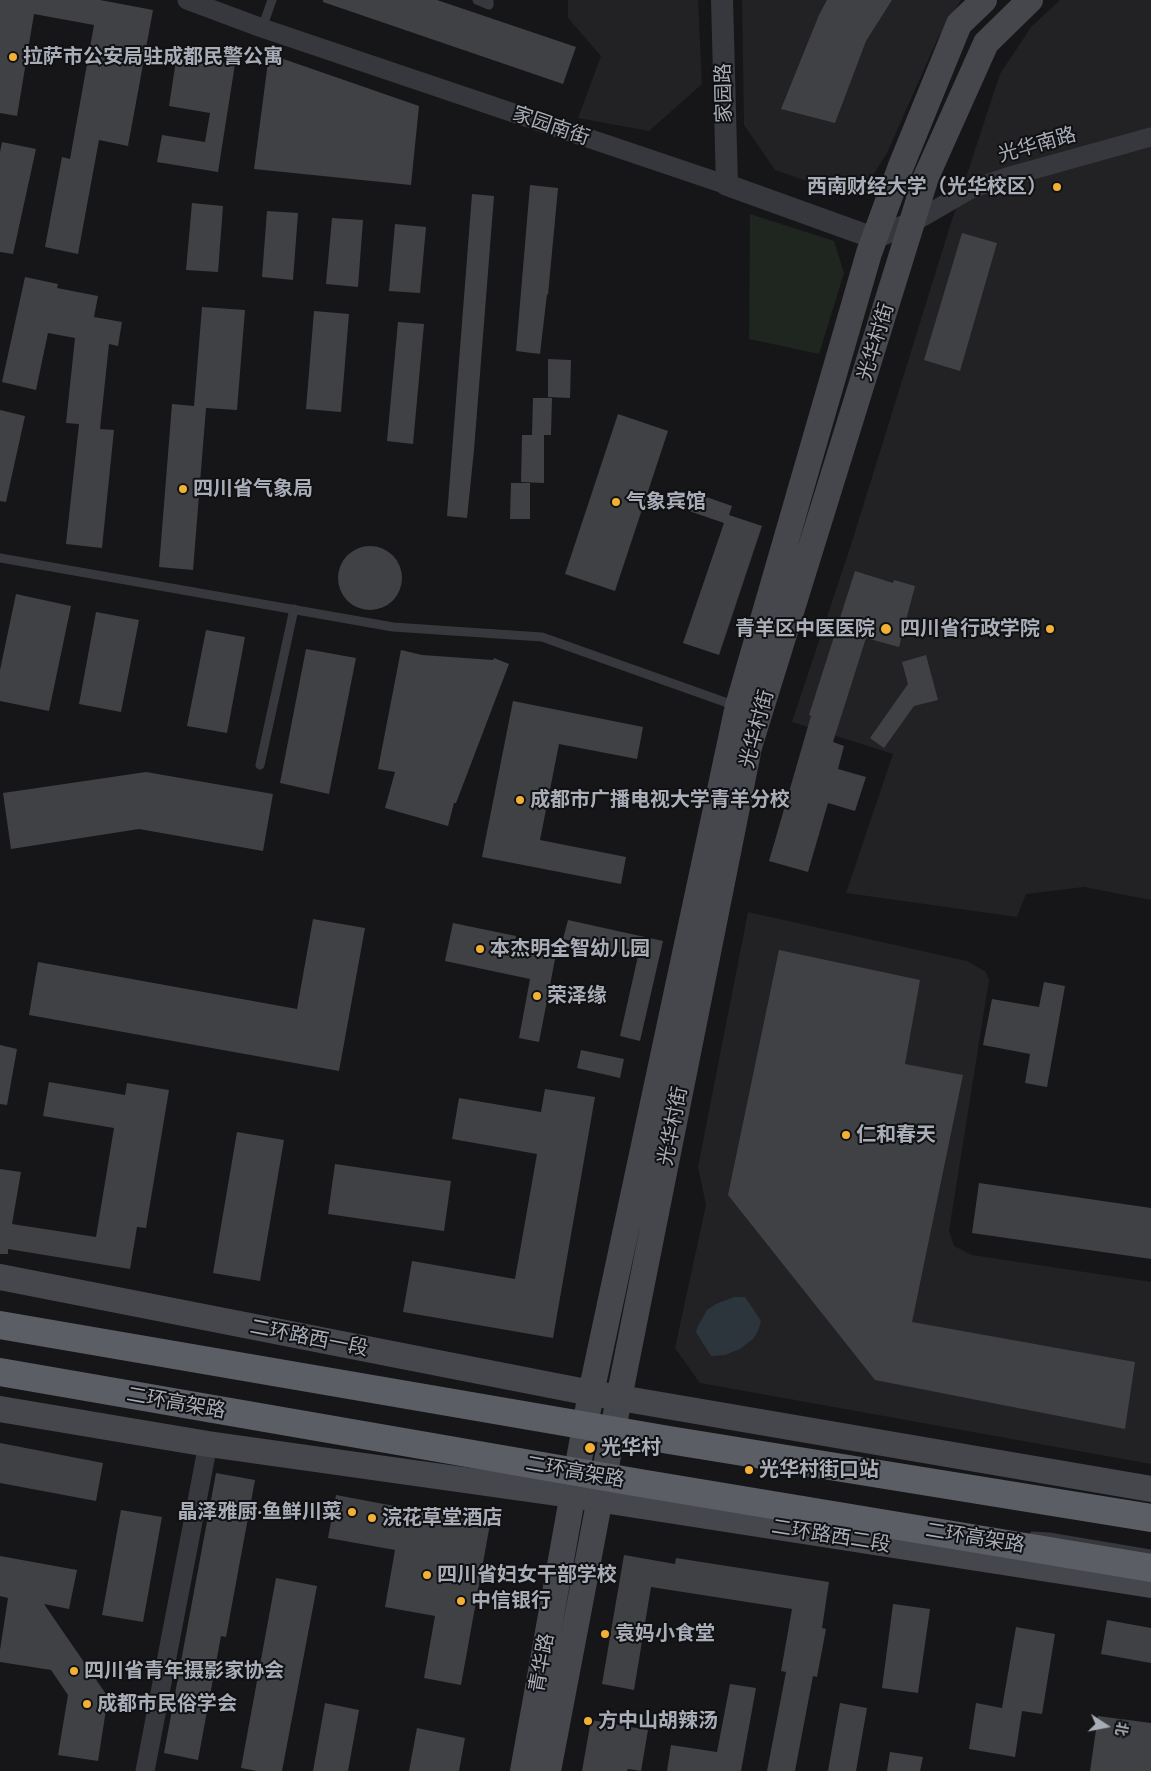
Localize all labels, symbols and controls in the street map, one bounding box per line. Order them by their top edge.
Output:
place label: 拉萨市公安局驻成都民警公寓 [23,45,283,69]
marker: 拉萨市公安局驻成都民警公寓 [7,51,19,63]
street label: 家园路 [711,63,737,123]
street label: 家园南街 [509,102,593,150]
street label: 光华南路 [995,122,1079,168]
place label: 西南财经大学（光华校区） [807,175,1047,199]
marker: 西南财经大学（光华校区） [1051,181,1063,193]
street label: 光华村街 [853,300,899,384]
place label: 四川省气象局 [193,477,313,501]
marker: 四川省气象局 [177,483,189,495]
place label: 气象宾馆 [626,490,706,514]
marker: 气象宾馆 [610,496,622,508]
place label: 青羊区中医医院 [735,617,875,641]
place label: 四川省行政学院 [900,617,1040,641]
marker: 青羊区中医医院 [879,622,893,636]
marker: 四川省行政学院 [1044,623,1056,635]
street label: 光华村街 [735,687,779,771]
place label: 成都市广播电视大学青羊分校 [530,788,790,812]
marker: 成都市广播电视大学青羊分校 [514,794,526,806]
place label: 本杰明全智幼儿园 [490,937,650,961]
marker: 本杰明全智幼儿园 [474,943,486,955]
place label: 荣泽缘 [547,984,607,1008]
marker: 荣泽缘 [531,990,543,1002]
street label: 光华村街 [654,1084,692,1168]
place label: 仁和春天 [856,1123,936,1147]
marker: 仁和春天 [840,1129,852,1141]
street label: 二环路西一段 [248,1315,370,1361]
street label: 二环高架路 [125,1382,227,1424]
place label: 光华村 [601,1436,661,1460]
marker: 光华村 [583,1441,597,1455]
street label: 二环高架路 [524,1451,626,1493]
place label: 光华村街口站 [759,1458,879,1482]
marker: 光华村街口站 [743,1464,755,1476]
place label: 晶泽雅厨·鱼鲜川菜 [177,1500,342,1524]
marker: 晶泽雅厨·鱼鲜川菜 [346,1506,358,1518]
place label: 浣花草堂酒店 [382,1506,502,1530]
marker: 浣花草堂酒店 [366,1512,378,1524]
street label: 二环路西二段 [770,1515,892,1557]
street label: 二环高架路 [924,1518,1026,1558]
place label: 四川省妇女干部学校 [437,1563,617,1587]
marker: 四川省妇女干部学校 [421,1569,433,1581]
place label: 中信银行 [471,1589,551,1613]
marker: 中信银行 [455,1595,467,1607]
place label: 袁妈小食堂 [615,1622,715,1646]
marker: 袁妈小食堂 [599,1628,611,1640]
street label: 青华路 [525,1631,559,1695]
place label: 四川省青年摄影家协会 [84,1659,284,1683]
marker: 四川省青年摄影家协会 [68,1665,80,1677]
place label: 成都市民俗学会 [97,1692,237,1716]
marker: 成都市民俗学会 [81,1698,93,1710]
north arrow [1081,1701,1131,1751]
place label: 方中山胡辣汤 [598,1709,718,1733]
marker: 方中山胡辣汤 [582,1715,594,1727]
text: 北 [1113,1721,1129,1737]

